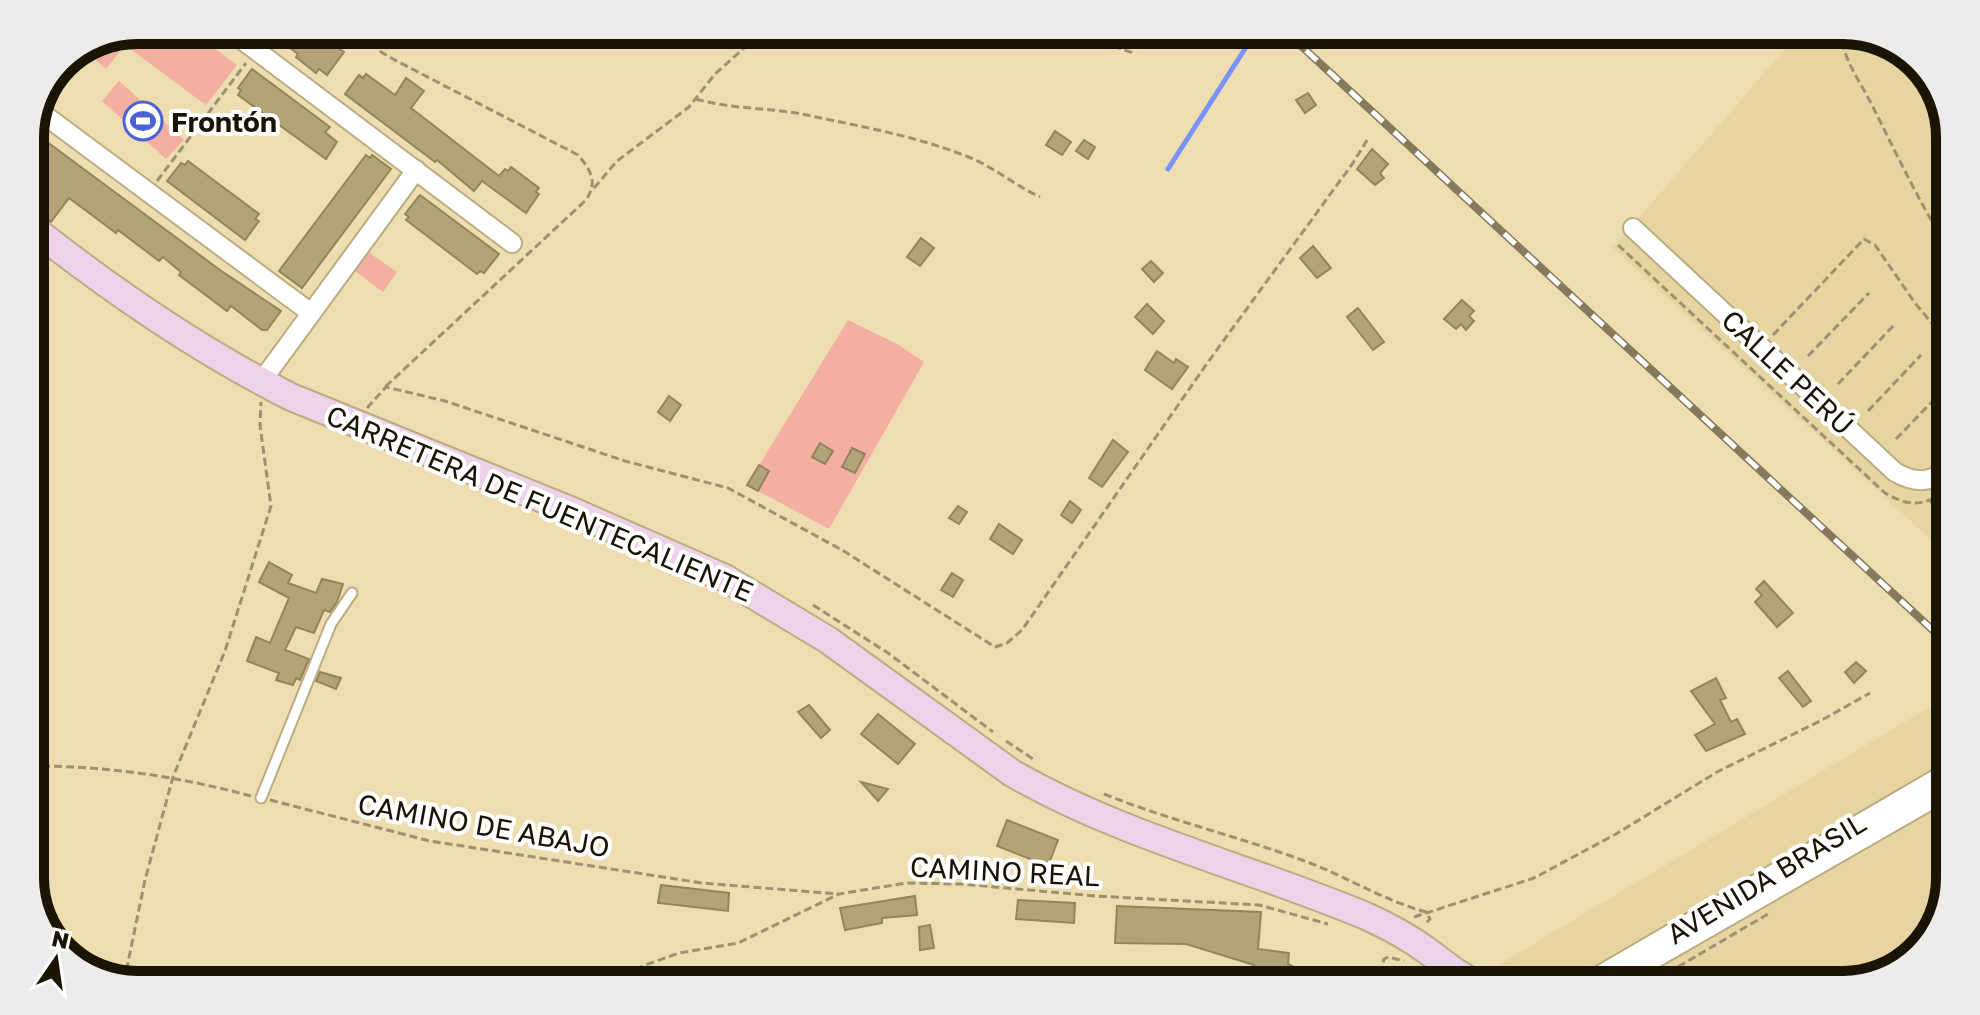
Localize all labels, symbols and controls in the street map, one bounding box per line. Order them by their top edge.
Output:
sports icon: Frontón [122,100,164,142]
place label: Frontón [171,105,277,138]
street label: CALLE PERÚ [1715,303,1861,441]
street label: CARRETERA DE FUENTECALIENTE [322,398,758,608]
street label: CAMINO DE ABAJO [356,787,612,863]
street label: AVENIDA BRASIL [1661,806,1871,950]
street label: CAMINO REAL [909,850,1101,892]
north arrow [16,919,96,999]
text: N [49,924,72,954]

